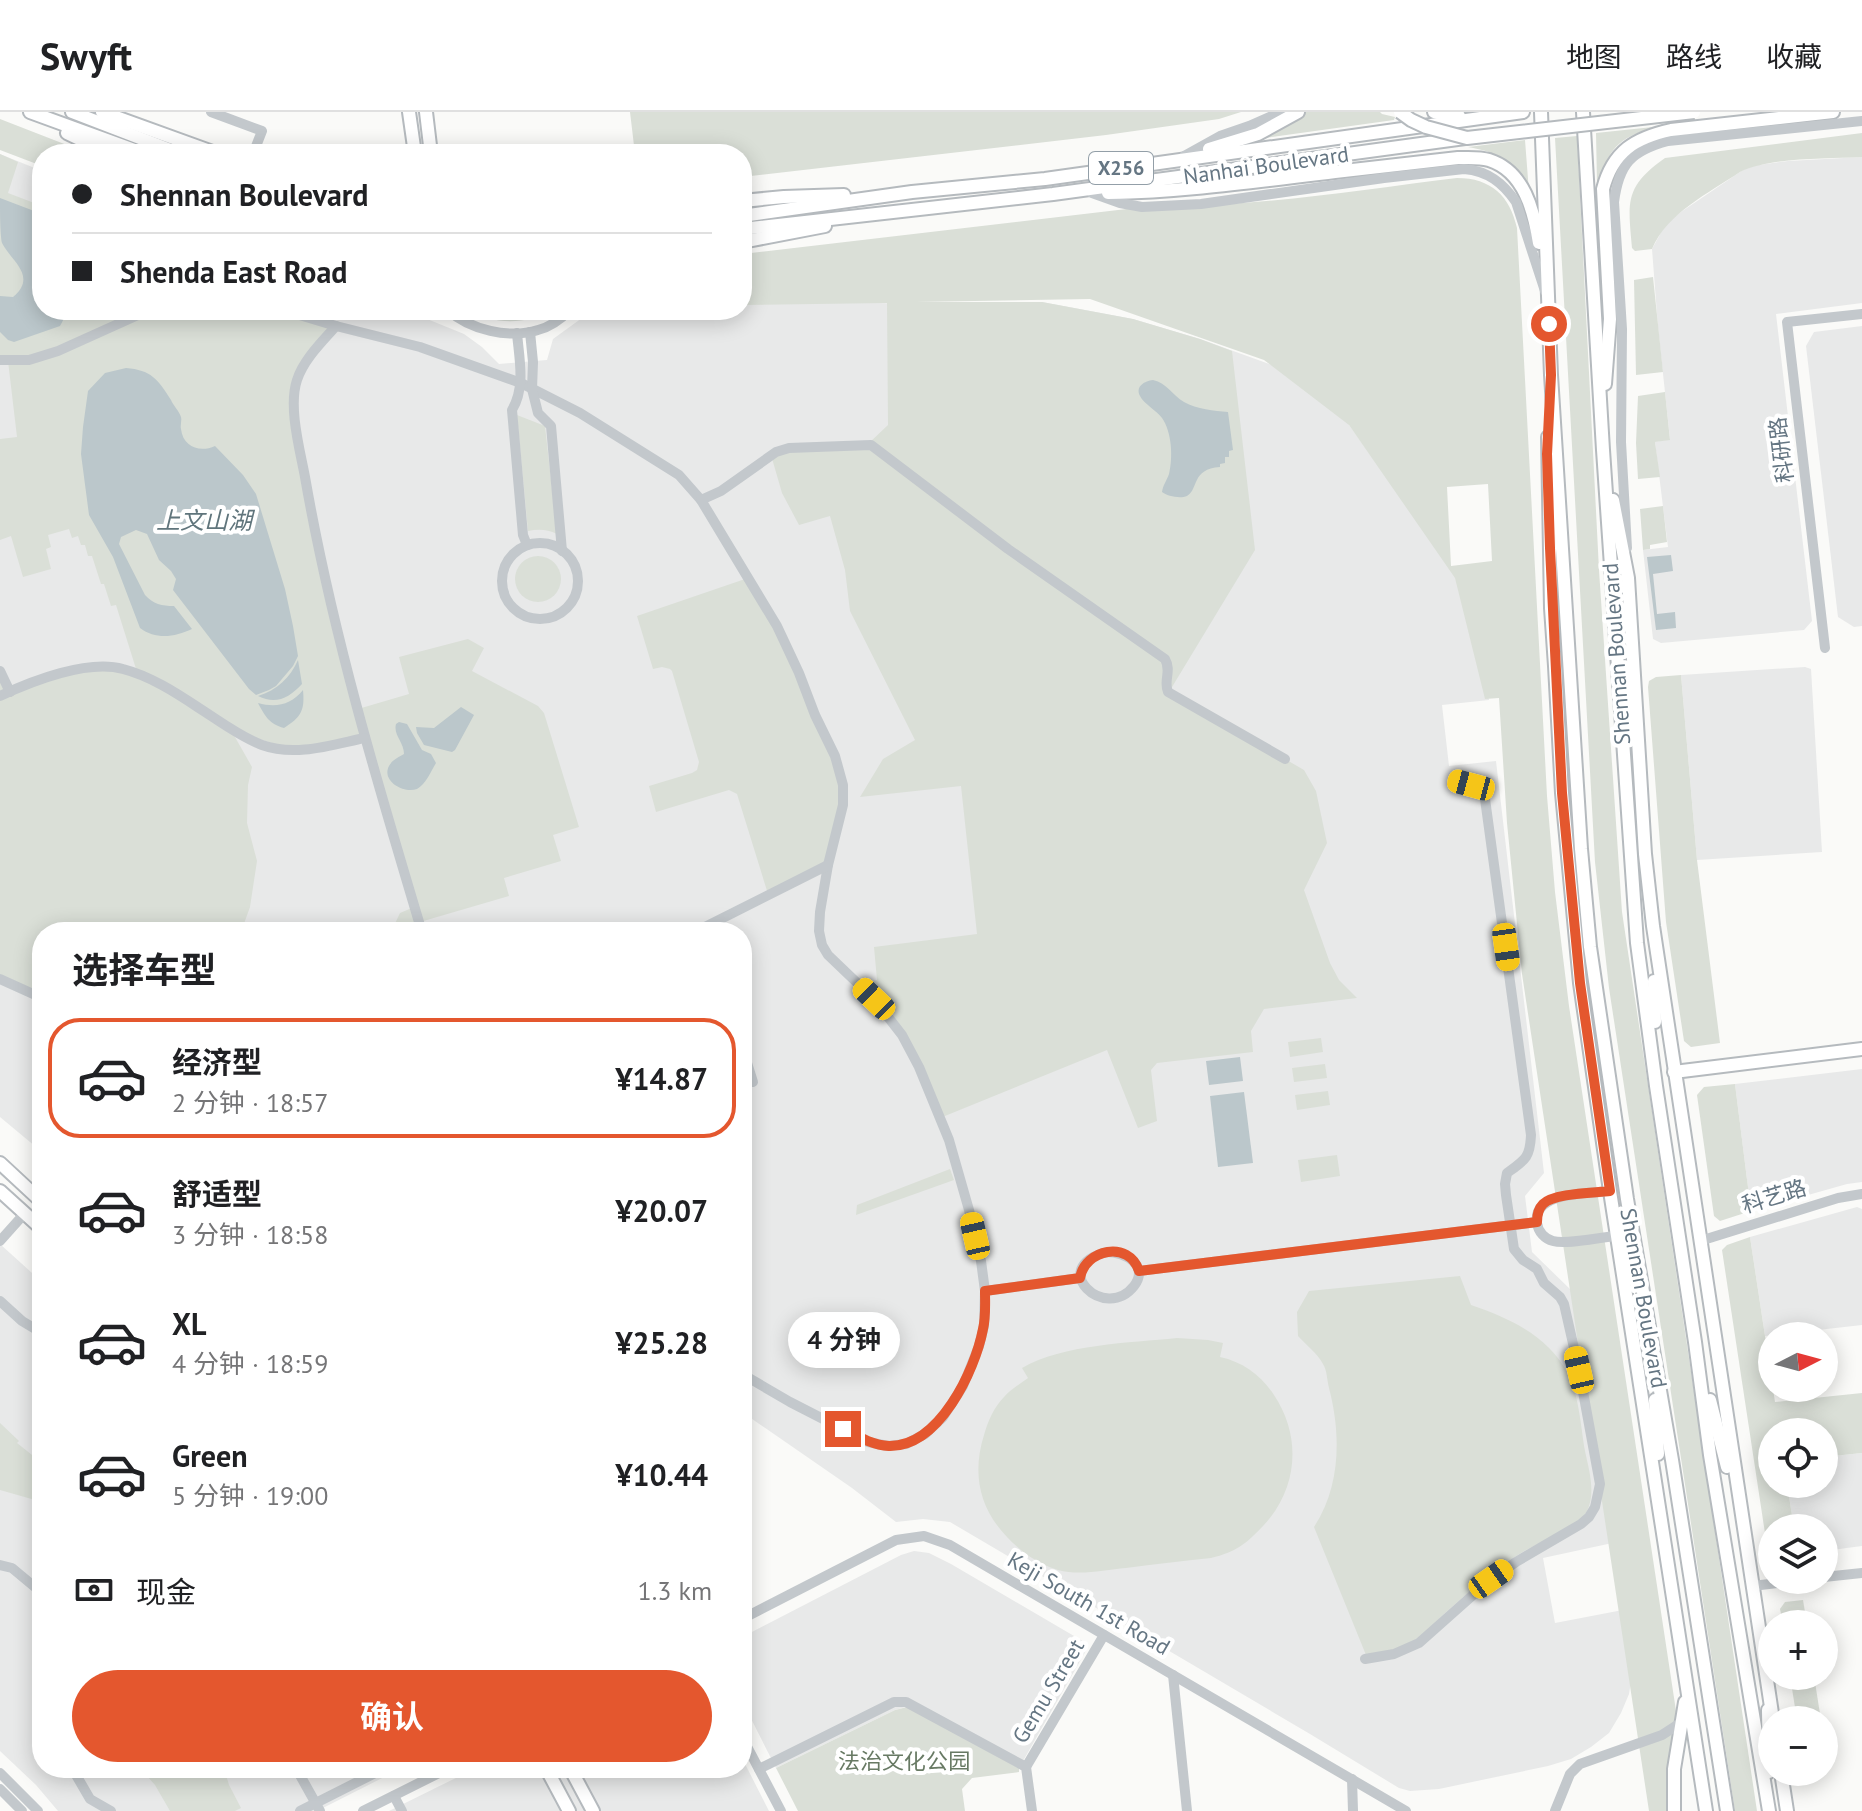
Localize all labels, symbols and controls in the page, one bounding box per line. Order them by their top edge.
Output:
text: Swyft [40,31,132,80]
text: 地图 [1566,38,1622,75]
text: 路线 [1666,38,1722,75]
text: 收藏 [1766,38,1822,75]
street label: Nanhai Boulevard [1181,140,1351,190]
road number: X256 [1089,152,1153,184]
text: Shennan Boulevard [120,175,369,214]
text: Shenda East Road [120,252,348,291]
route start [1531,306,1567,342]
street label: 科研路 [1763,416,1799,484]
water label: 上文山湖 [156,505,256,536]
street label: Shennan Boulevard [1596,562,1636,746]
car [1445,767,1497,803]
car [1491,922,1521,972]
text: 选择车型 [72,946,216,993]
car [848,974,900,1024]
icon: car [76,1042,148,1114]
text: 经济型 [172,1042,262,1081]
text: ¥14.87 [616,1059,708,1098]
text: 2 分钟 · 18:57 [172,1086,328,1119]
street label: 科艺路 [1738,1173,1810,1219]
icon: car [76,1174,148,1246]
text: 舒适型 [172,1174,262,1213]
text: ¥20.07 [616,1191,708,1230]
street label: Shennan Boulevard [1614,1206,1674,1390]
car [958,1210,992,1262]
text: 3 分钟 · 18:58 [172,1218,328,1251]
text: XL [172,1304,206,1343]
icon: car [76,1306,148,1378]
callout: 4 分钟 [787,1313,899,1369]
north arrow [1758,1322,1838,1402]
map controls [1758,1322,1838,1786]
text: ¥25.28 [616,1323,708,1362]
text: 4 分钟 [807,1323,881,1356]
car [1562,1344,1596,1396]
text: 4 分钟 · 18:59 [172,1347,328,1380]
route end [825,1411,861,1447]
button: locate [1758,1418,1838,1498]
text: Green [172,1436,247,1475]
icon: car [76,1438,148,1510]
text: ¥10.44 [616,1455,708,1494]
text: 5 分钟 · 19:00 [172,1479,328,1512]
button: layers [1758,1514,1838,1594]
street label: Keji South 1st Road [1003,1545,1175,1661]
car [1464,1555,1518,1603]
icon: cash [72,1568,116,1612]
text: 现金 [136,1572,196,1611]
text: 1.3 km [638,1574,712,1607]
button: + [1758,1610,1838,1690]
street label: Gemu Street [1006,1633,1090,1748]
button: 确认 [72,1670,712,1762]
button: − [1758,1706,1838,1786]
park label: 法治文化公园 [838,1747,970,1775]

